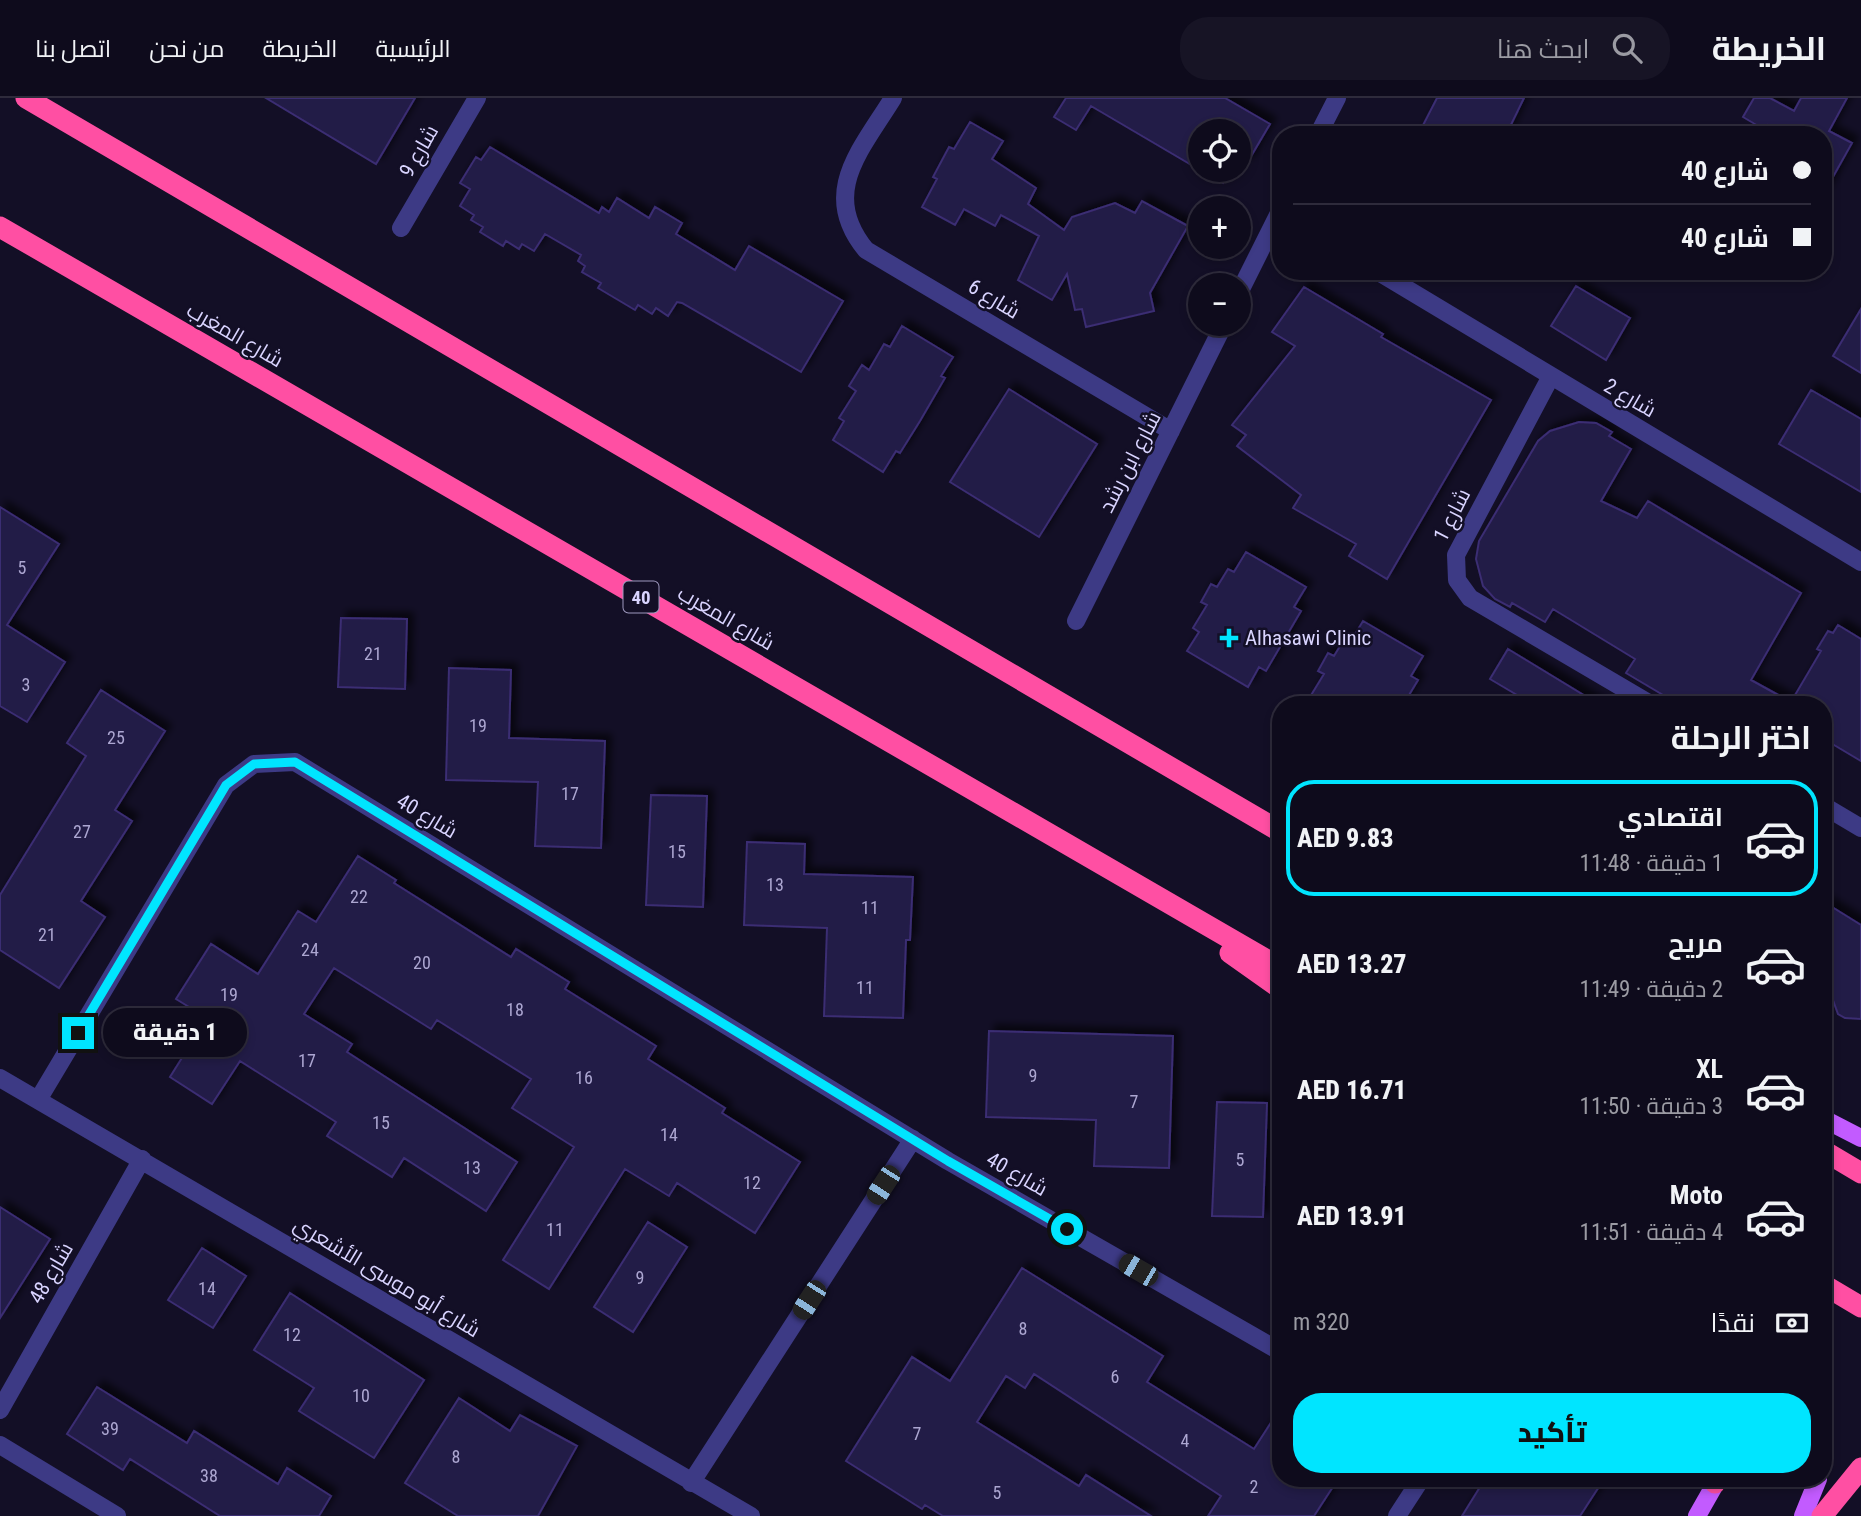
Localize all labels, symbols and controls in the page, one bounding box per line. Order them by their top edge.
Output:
search box [1180,17,1670,80]
icon: search [1608,29,1646,67]
text: الخريطة [1712,29,1826,68]
text: ابحث هنا [1497,34,1590,64]
text: اتصل بنا [35,35,111,63]
text: من نحن [149,35,225,63]
text: الخريطة [263,35,337,63]
text: الرئيسية [375,35,451,63]
map controls [1188,119,1251,336]
button: locate [1188,119,1251,182]
street label: شارع 9 [395,121,445,182]
text: شارع 40 [1681,156,1769,186]
button: + [1188,196,1251,259]
text: شارع 40 [1681,223,1769,253]
button: − [1188,273,1251,336]
street label: شارع 6 [963,274,1024,325]
street label: شارع المغرب [182,298,287,374]
street label: شارع 2 [1599,374,1660,424]
street label: شارع ابن رشد [1094,407,1168,518]
street label: شارع 1 [1429,485,1477,546]
house number: 5 [18,557,27,578]
street label: شارع المغرب [673,581,778,657]
road number: 40 [624,582,658,612]
place label: Alhasawi Clinic [1245,626,1371,650]
marker: Alhasawi Clinic [1219,628,1239,648]
house number: 21 [364,643,382,664]
house number: 3 [22,674,30,695]
house number: 19 [469,715,487,736]
text: اختر الرحلة [1671,719,1811,757]
house number: 25 [107,727,125,748]
house number: 17 [561,783,579,804]
street label: شارع 40 [391,789,462,845]
text: اقتصادي [1618,802,1723,832]
icon: car [1744,807,1807,870]
house number: 27 [73,821,91,842]
text: AED 9.83 [1297,823,1393,853]
house number: 15 [668,841,686,862]
text: 1 دقيقة · 11:48 [1580,850,1723,877]
house number: 13 [766,874,784,895]
house number: 22 [350,886,368,907]
house number: 11 [861,897,879,918]
house number: 21 [38,924,56,945]
text: مريح [1668,928,1723,958]
icon: car [1744,933,1807,996]
house number: 24 [301,939,319,960]
text: AED 13.27 [1297,949,1407,979]
house number: 20 [413,952,431,973]
text: 2 دقيقة · 11:49 [1580,976,1723,1003]
house number: 11 [856,977,874,998]
house number: 19 [220,984,238,1005]
house number: 18 [506,999,524,1020]
callout: 1 دقيقة [102,1009,246,1058]
route end [62,1017,94,1049]
text: 1 دقيقة [133,1019,217,1046]
house number: 17 [298,1050,316,1071]
text: XL [1696,1054,1723,1084]
icon: car [1744,1059,1807,1122]
house number: 9 [1029,1065,1037,1086]
house number: 16 [575,1067,593,1088]
text: AED 16.71 [1297,1075,1407,1105]
house number: 7 [1130,1091,1139,1112]
text: 3 دقيقة · 11:50 [1580,1093,1723,1120]
house number: 15 [372,1112,390,1133]
house number: 14 [660,1124,678,1145]
street label: شارع 40 [981,1147,1052,1203]
house number: 5 [1236,1149,1245,1170]
house number: 13 [463,1157,481,1178]
car [863,1162,904,1208]
house number: 12 [743,1172,761,1193]
text: Moto [1670,1180,1723,1210]
icon: car [1744,1185,1807,1248]
text: AED 13.91 [1297,1201,1407,1231]
street label: شارع أبو موسى الأشعري [287,1211,485,1346]
route start [1051,1213,1083,1245]
house number: 11 [546,1219,564,1240]
text: 4 دقيقة · 11:51 [1580,1219,1723,1246]
street label: شارع 48 [24,1238,80,1309]
car [1115,1250,1162,1290]
house number: 9 [636,1267,644,1288]
car [789,1277,830,1323]
house number: 14 [198,1278,216,1299]
icon: cash [1773,1304,1811,1342]
text: نقدًا [1711,1308,1755,1338]
text: 320 m [1293,1309,1350,1336]
house number: 8 [1019,1318,1027,1339]
house number: 12 [283,1324,301,1345]
house number: 6 [1111,1366,1119,1387]
house number: 10 [352,1385,370,1406]
button: تأكيد [1293,1393,1811,1473]
house number: 39 [101,1418,119,1439]
house number: 7 [913,1423,922,1444]
house number: 4 [1181,1430,1190,1451]
house number: 8 [452,1446,460,1467]
house number: 38 [200,1465,218,1486]
house number: 2 [1250,1476,1259,1497]
house number: 5 [993,1482,1002,1503]

